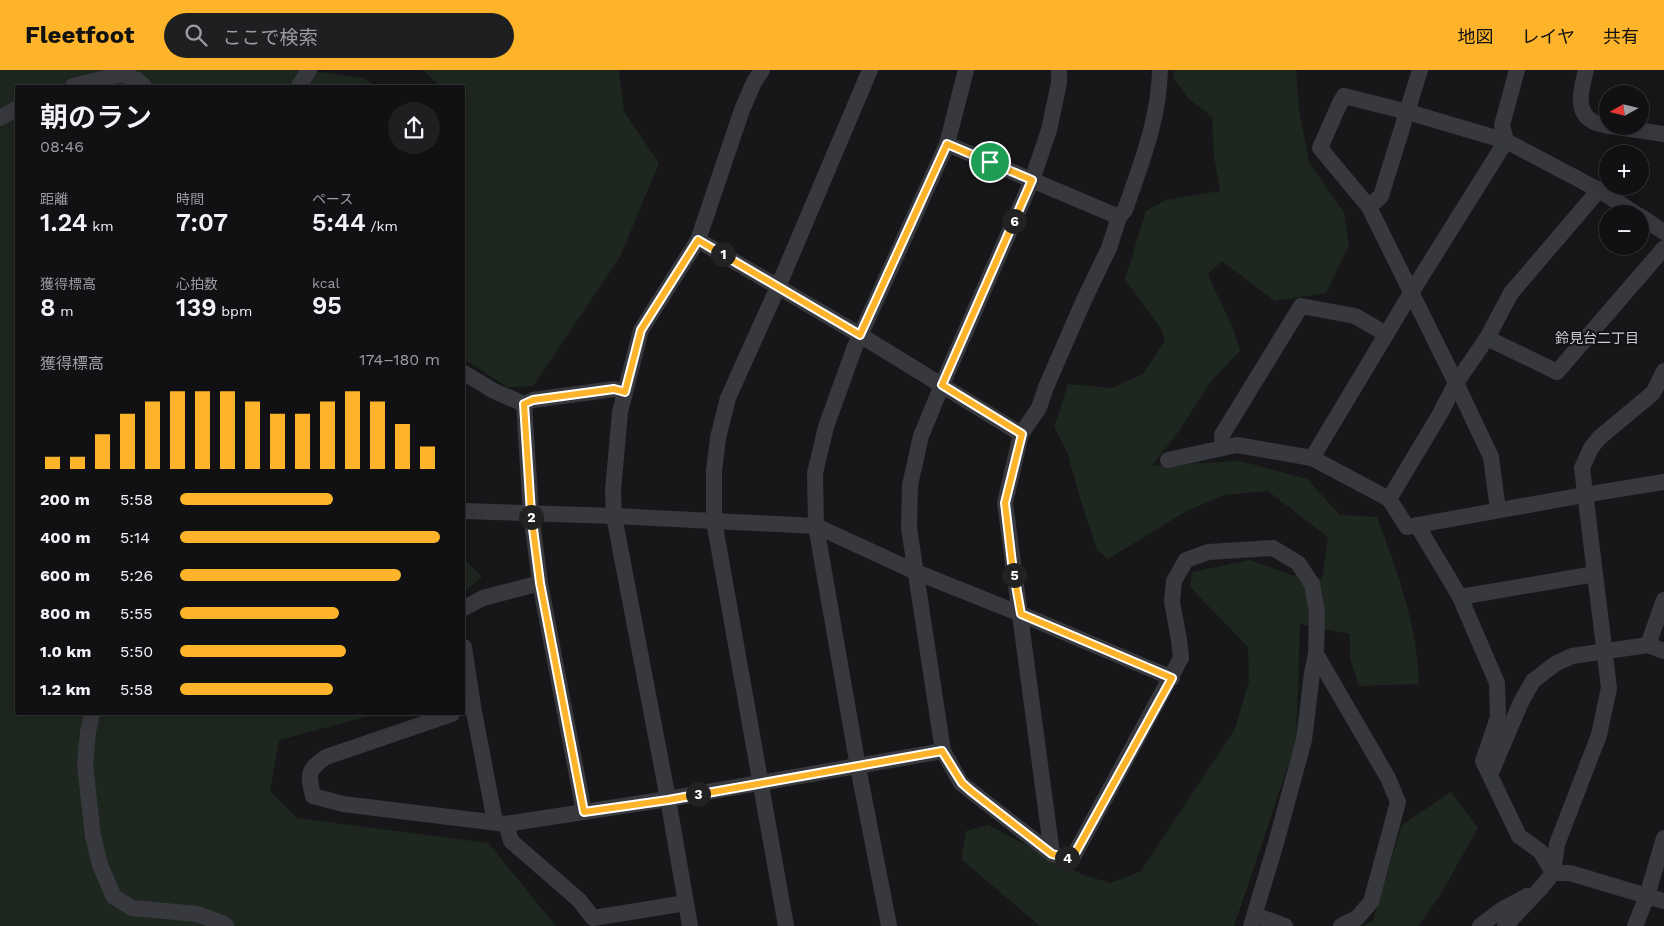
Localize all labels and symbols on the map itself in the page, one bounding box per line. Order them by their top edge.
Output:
north arrow [1599,85,1649,135]
pin [969,141,1011,183]
pin: 6 [1002,208,1026,234]
pin: 1 [710,242,736,266]
district label: 鈴見台二丁目 [1555,330,1639,346]
pin: 2 [518,504,544,530]
pin: 5 [1002,562,1026,588]
pin: 3 [686,782,710,806]
pin: 4 [1054,846,1080,870]

